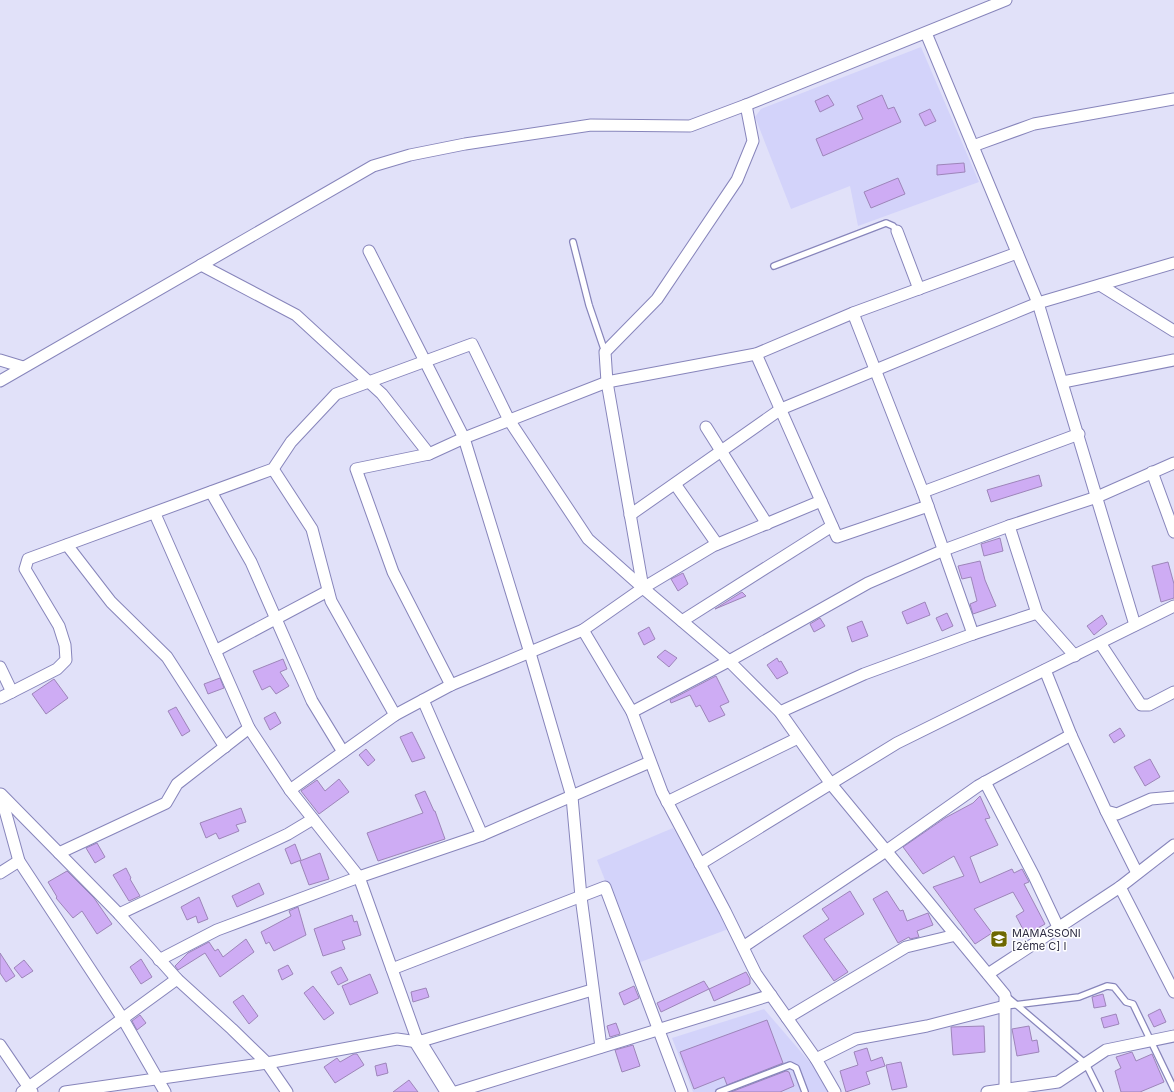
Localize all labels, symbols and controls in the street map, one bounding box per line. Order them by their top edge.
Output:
place label: MAMASSONI [2ème C] I [1012,926,1081,953]
school or university icon: MAMASSONI [2ème C] I [989,929,1009,949]

